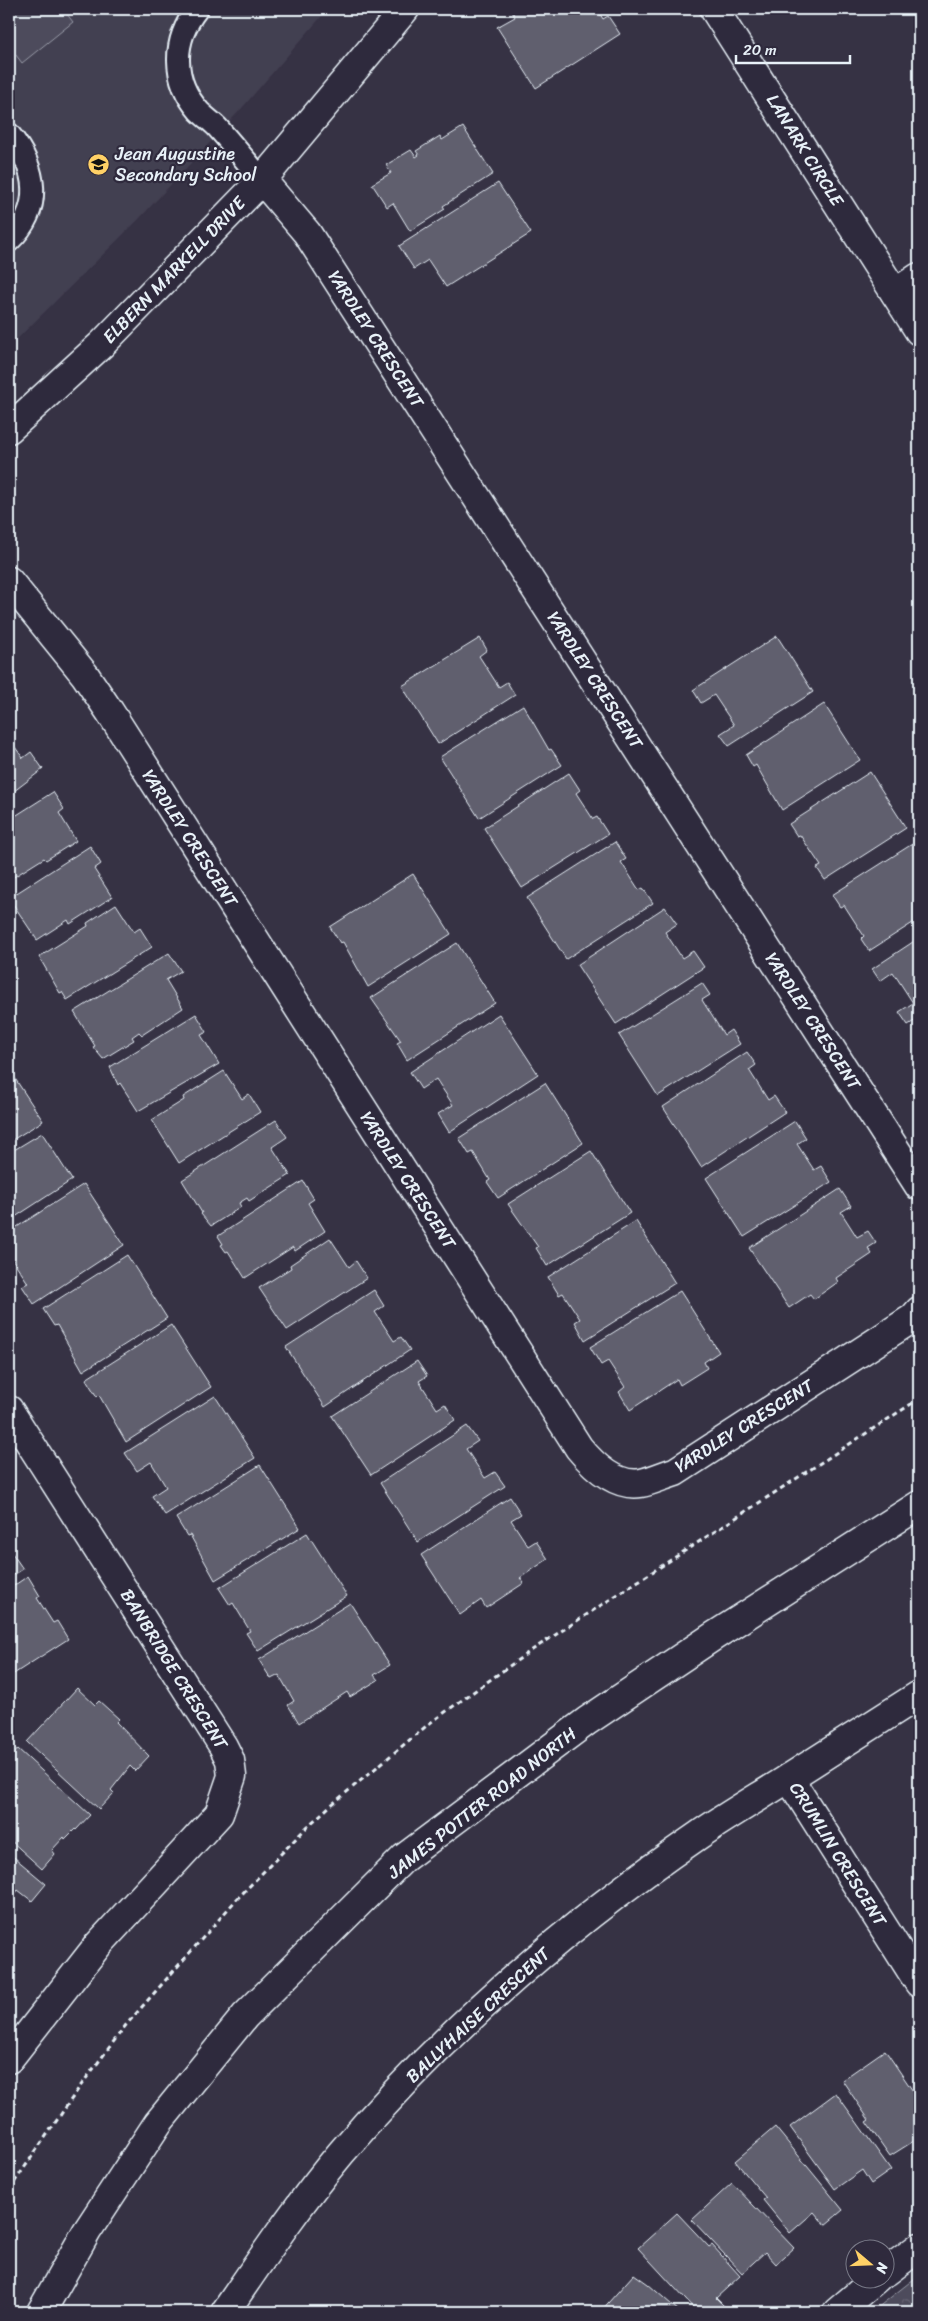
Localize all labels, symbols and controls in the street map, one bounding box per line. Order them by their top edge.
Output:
scale bar [736,32,849,64]
text: 20 m [743,37,777,63]
street label: LANARK CIRCLE [758,87,853,214]
place label: Jean Augustine Secondary School [114,138,257,191]
school or university icon: Jean Augustine Secondary School [87,152,111,176]
street label: ELBERN MARKELL DRIVE [95,188,254,352]
street label: YARDLEY CRESCENT [319,264,434,416]
street label: YARDLEY CRESCENT [538,605,653,757]
street label: YARDLEY CRESCENT [133,763,248,915]
street label: YARDLEY CRESCENT [756,946,871,1098]
street label: YARDLEY CRESCENT [351,1105,466,1257]
street label: YARDLEY CRESCENT [668,1369,821,1482]
street label: BANBRIDGE CRESCENT [111,1582,237,1757]
street label: JAMES POTTER ROAD NORTH [380,1718,584,1888]
street label: CRUMLIN CRESCENT [781,1775,896,1934]
street label: BALLYHAISE CRESCENT [398,1938,559,2091]
north arrow [846,2238,896,2288]
text: N [868,2258,896,2277]

